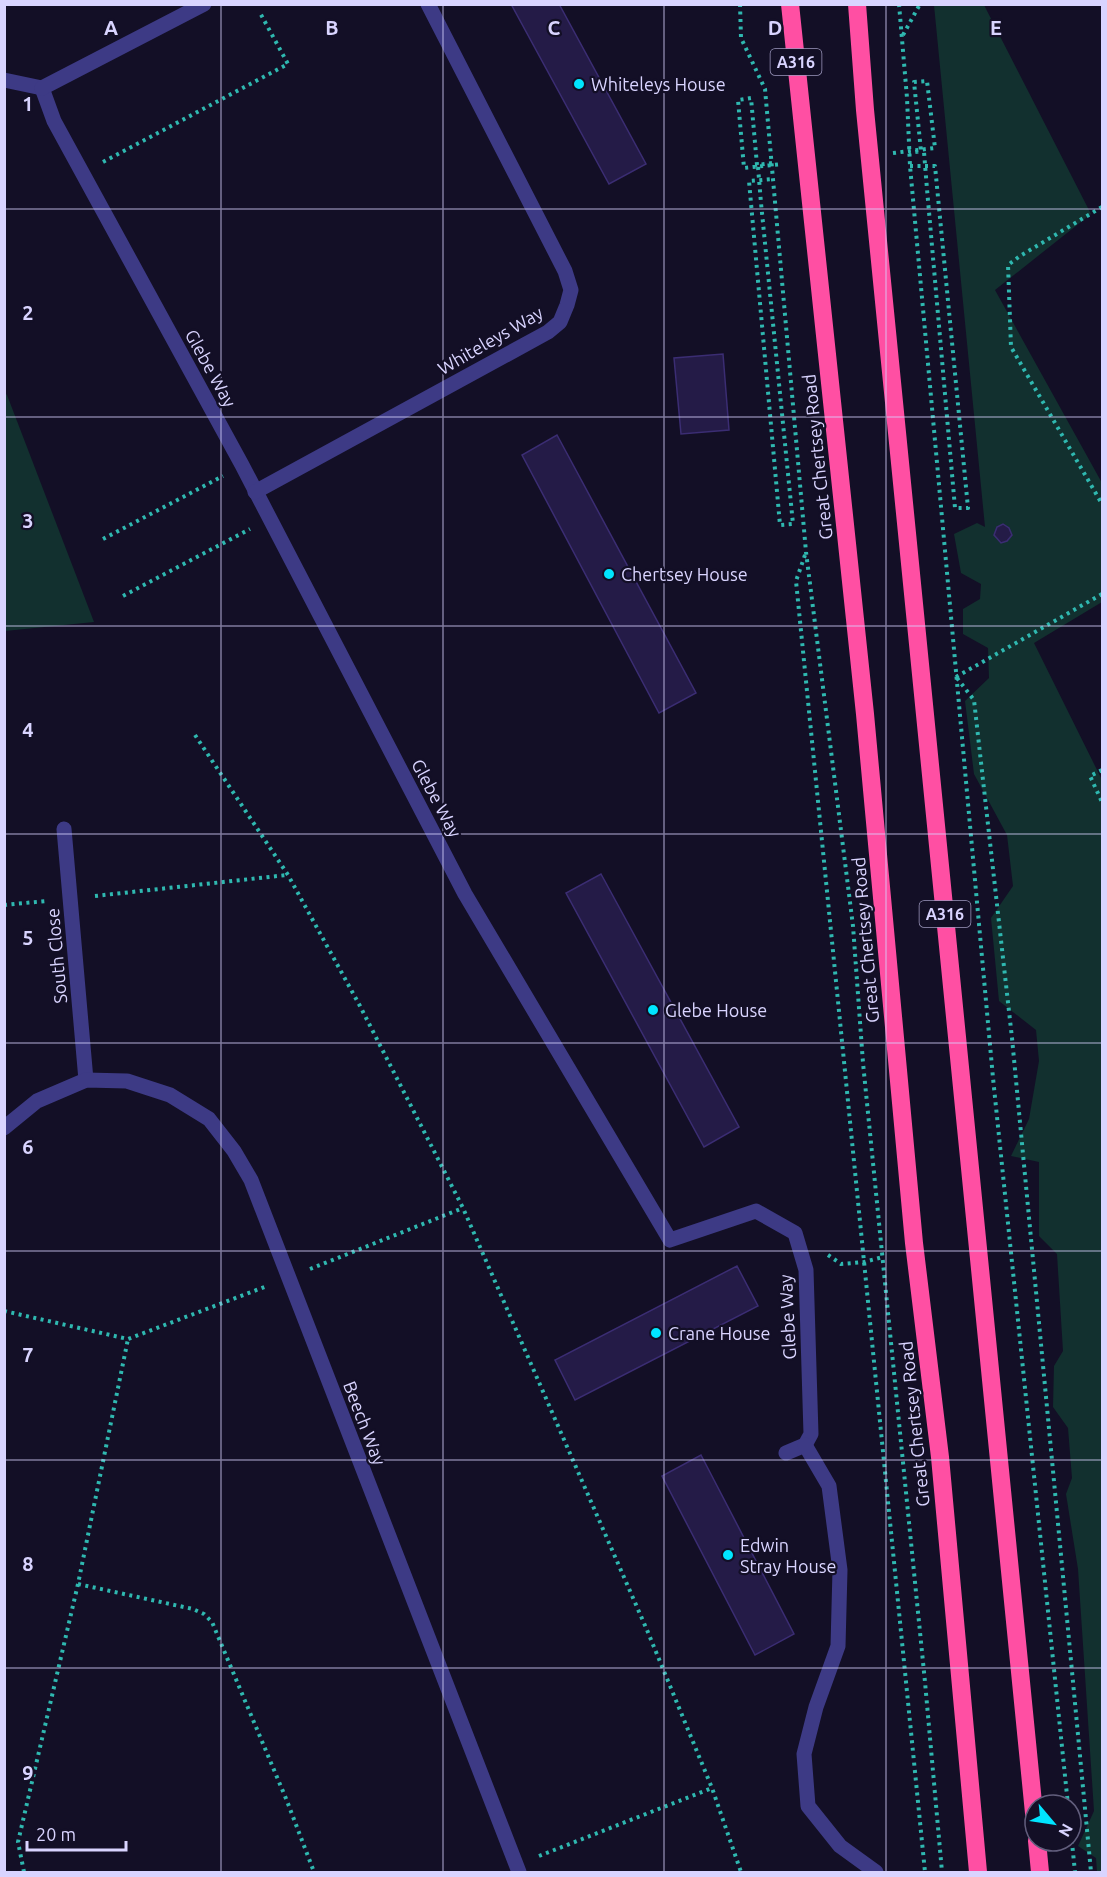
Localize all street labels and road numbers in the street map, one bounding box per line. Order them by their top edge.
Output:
road number: A316 [770,49,822,75]
street label: Whiteleys Way [434,302,546,378]
street label: Glebe Way [182,326,241,410]
street label: Great Chertsey Road [798,373,836,541]
street label: Glebe Way [408,756,466,841]
street label: Great Chertsey Road [848,856,882,1024]
road number: A316 [920,901,970,927]
street label: South Close [42,907,70,1005]
street label: Glebe Way [775,1274,799,1360]
street label: Great Chertsey Road [895,1340,933,1508]
street label: Beech Way [340,1378,390,1468]

